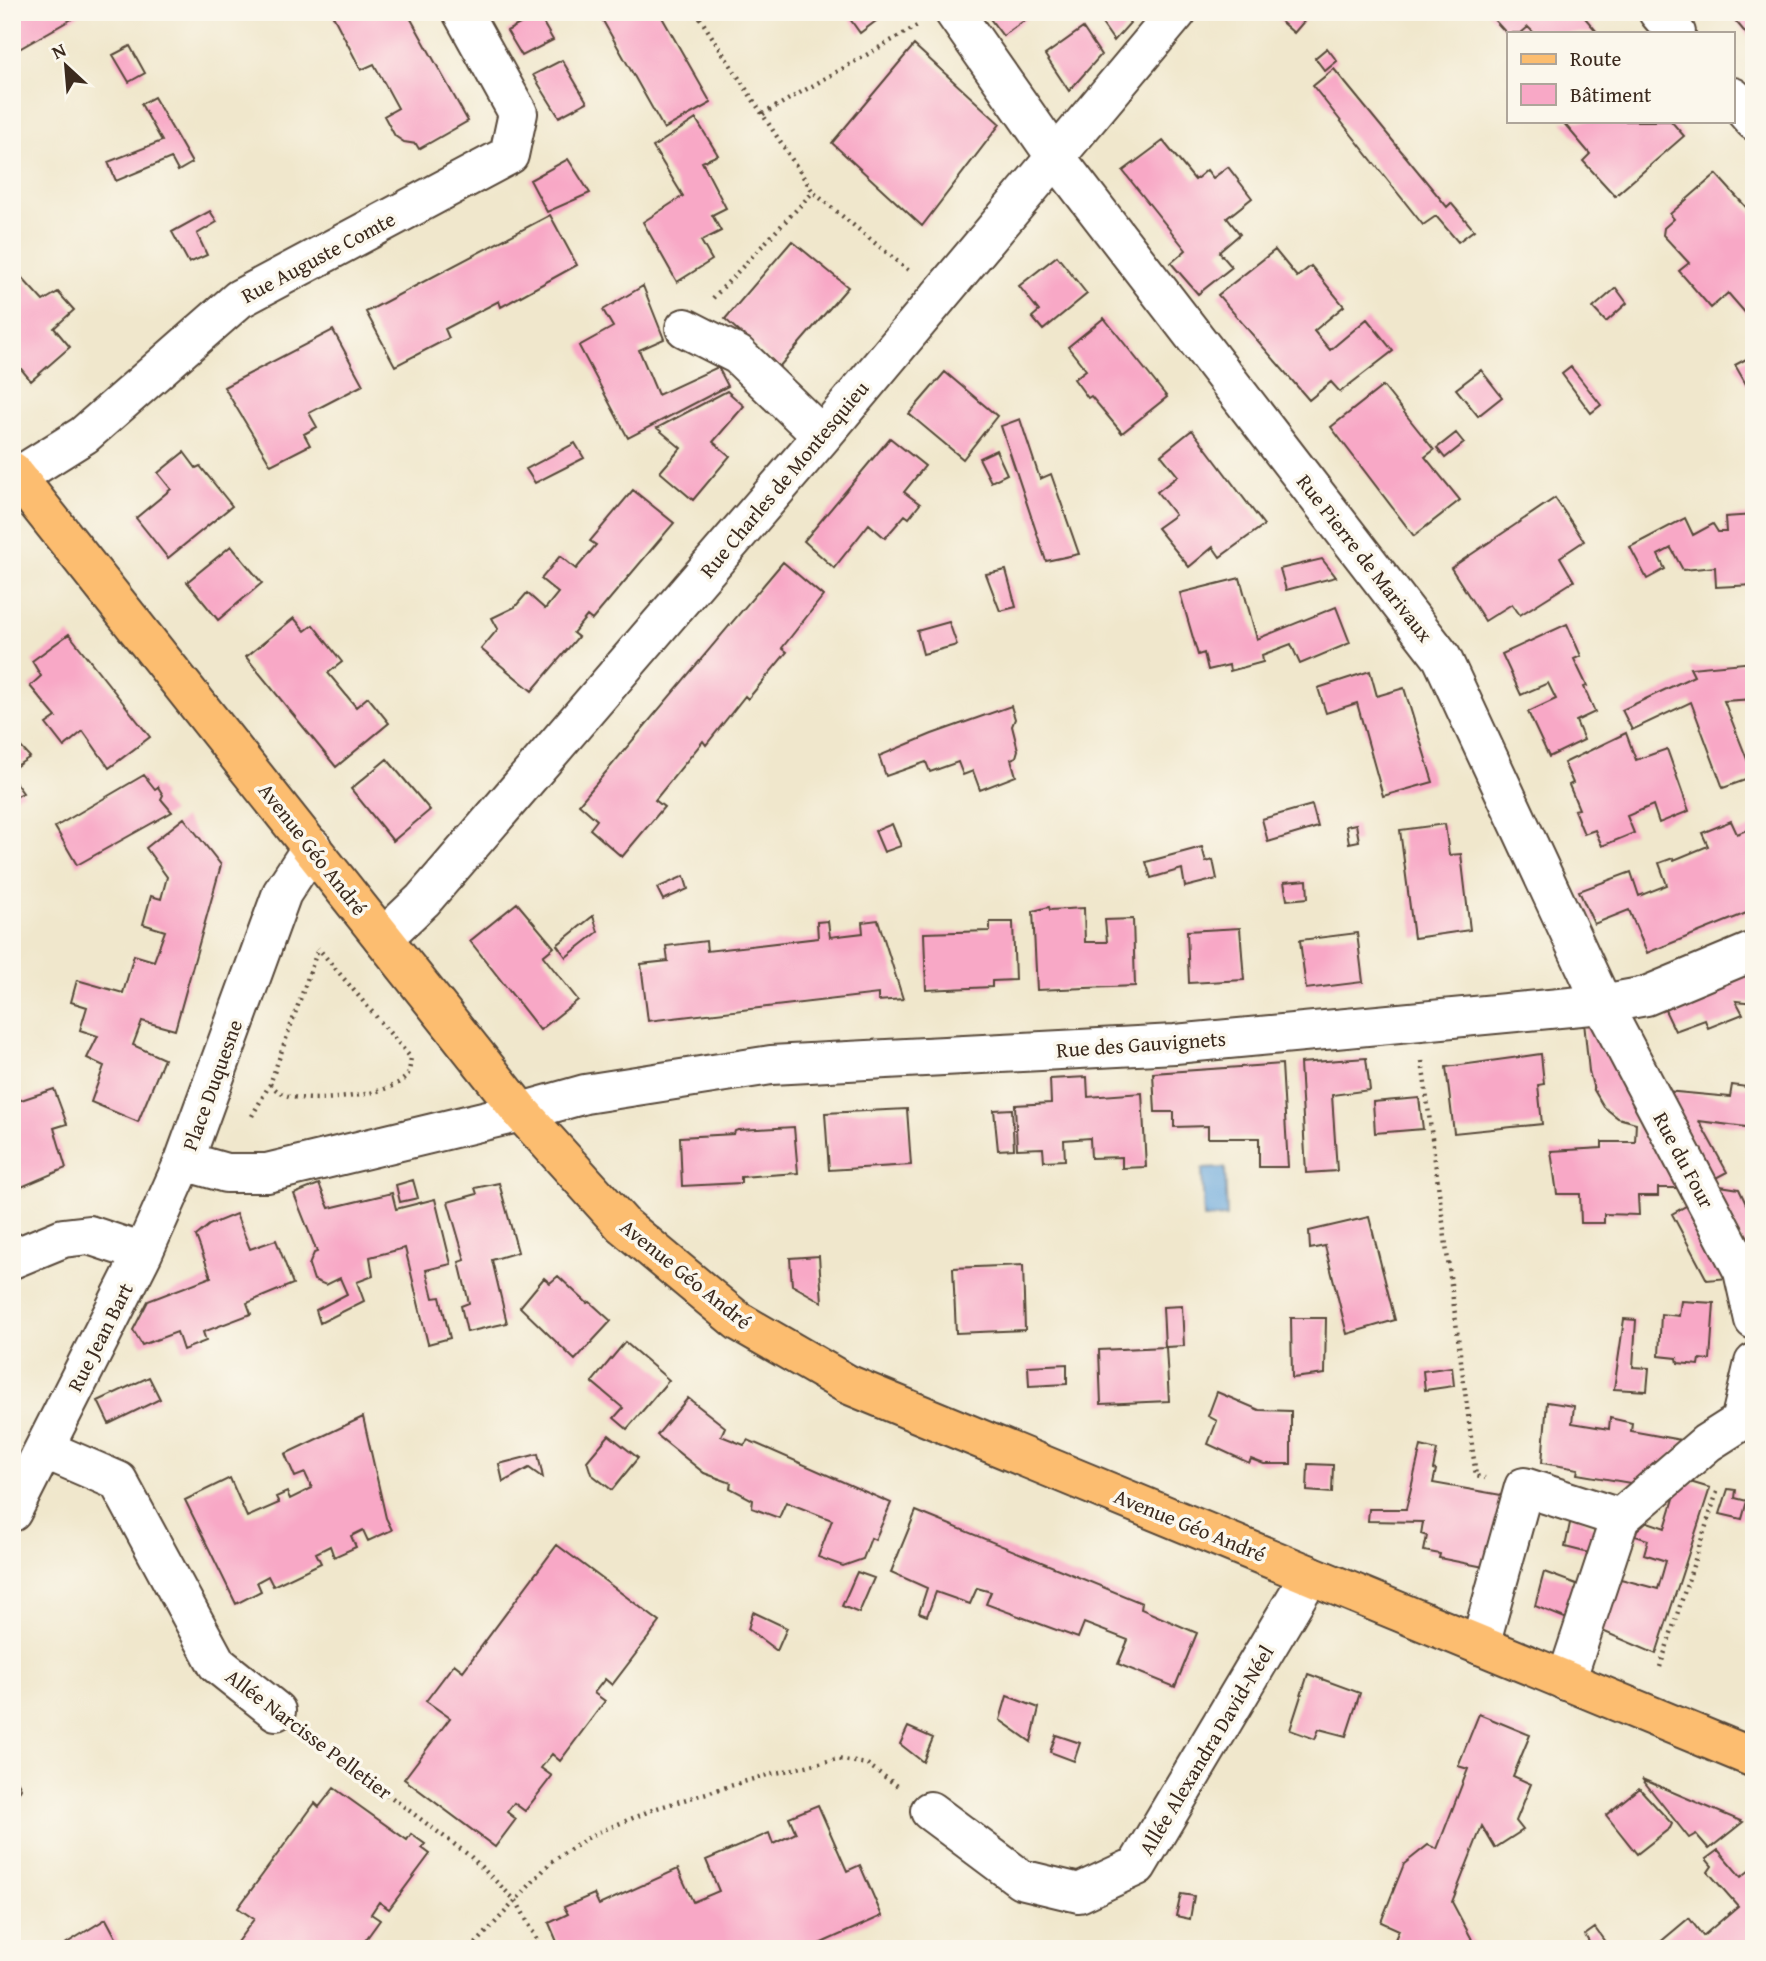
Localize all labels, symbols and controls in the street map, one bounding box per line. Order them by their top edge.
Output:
north arrow [32,32,102,102]
legend [1507,32,1734,122]
text: N [47,35,71,66]
text: Route [1570,43,1622,74]
text: Bâtiment [1570,79,1652,110]
street label: Rue Auguste Comte [235,203,401,311]
street label: Rue Charles de Montesquieu [692,373,876,584]
street label: Rue Pierre de Marivaux [1289,467,1441,649]
street label: Avenue Géo André [251,776,375,922]
street label: Place Duquesne [174,1015,250,1155]
street label: Rue des Gauvignets [1055,1023,1227,1065]
street label: Rue du Four [1646,1106,1723,1214]
street label: Avenue Géo André [614,1211,758,1337]
street label: Rue Jean Bart [59,1277,141,1397]
street label: Avenue Géo André [1110,1480,1271,1570]
street label: Allée Alexandra David-Néel [1131,1639,1281,1861]
street label: Allée Narcisse Pelletier [219,1661,399,1807]

